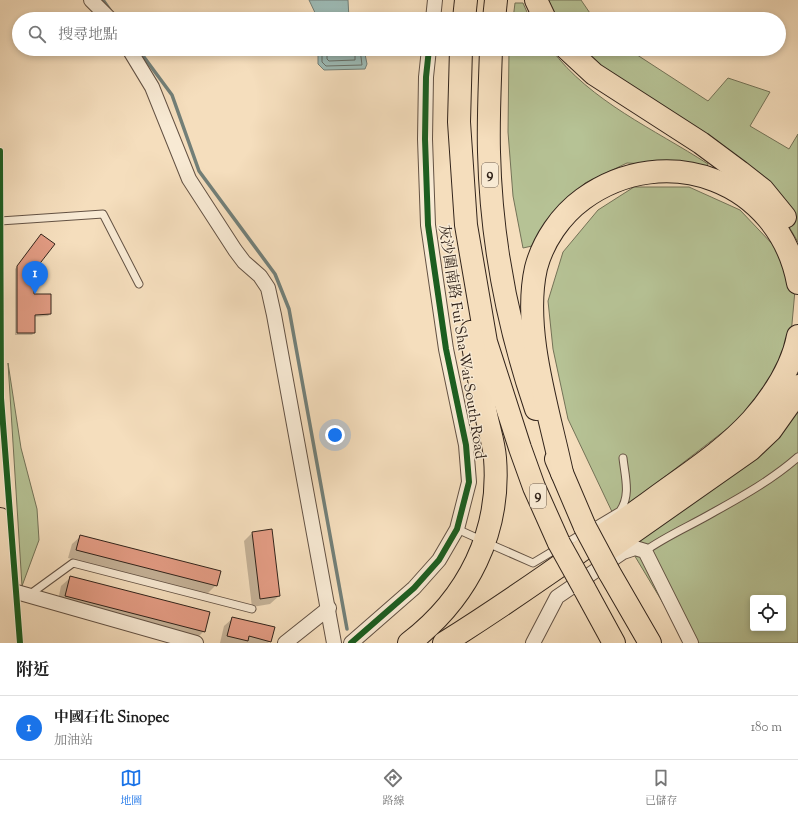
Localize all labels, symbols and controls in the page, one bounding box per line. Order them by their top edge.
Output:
search box [12,12,786,56]
icon: search [26,23,48,45]
text: 搜尋地點 [58,25,118,46]
road number: 9 [482,163,498,187]
street label: 灰沙圍南路 Fui Sha Wai South Road [432,223,490,461]
pin: 1 [22,261,48,294]
your location [325,425,345,445]
road number: 9 [530,484,546,508]
map controls [750,595,786,631]
button: locate [750,595,786,631]
text: 附近 [16,659,50,683]
text: 中國石化 Sinopec [54,708,169,729]
text: 1 [27,719,31,737]
text: 180 m [751,719,782,737]
text: 加油站 [54,732,93,750]
tab: 地圖 [120,767,142,809]
tab: 路線 [382,767,404,809]
tab: 已儲存 [645,767,678,809]

